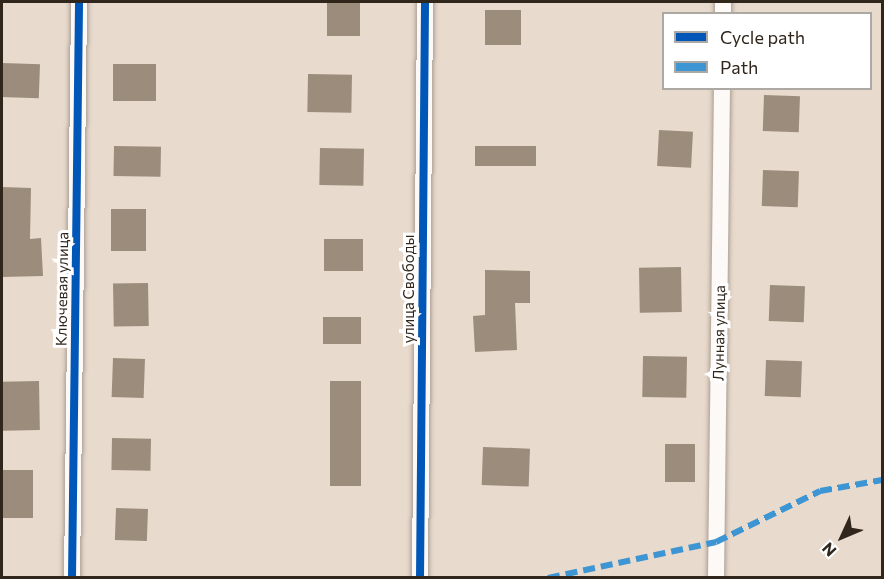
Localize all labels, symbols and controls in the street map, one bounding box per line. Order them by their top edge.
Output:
legend [662,12,872,90]
text: Cycle path [720,26,805,48]
text: Path [720,56,758,78]
street label: Ключевая улица [52,232,72,346]
street label: улица Свободы [400,235,418,343]
street label: Лунная улица [709,285,729,381]
north arrow [812,507,872,567]
text: N [818,539,840,561]

